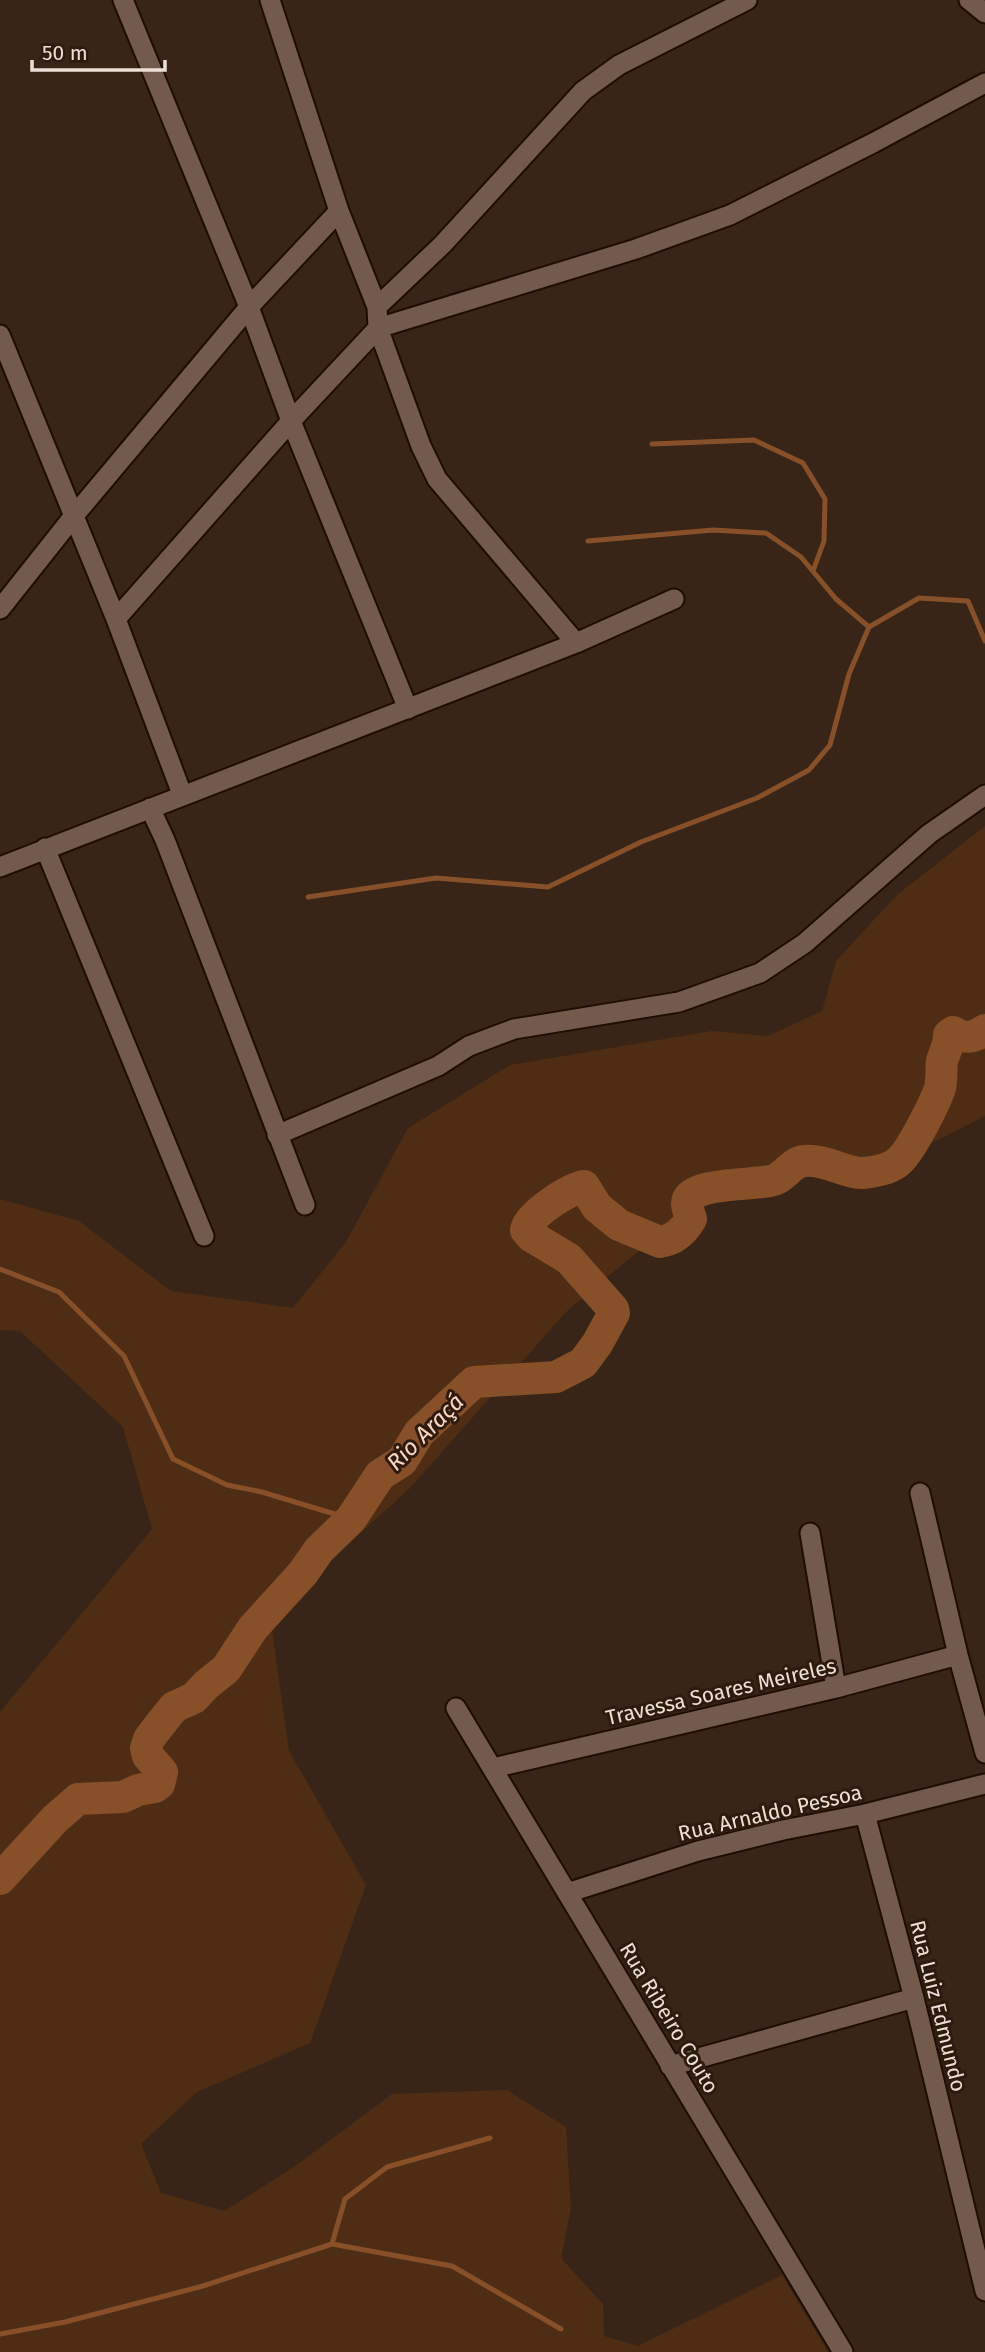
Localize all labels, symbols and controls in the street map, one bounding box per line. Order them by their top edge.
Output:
scale bar [32,28,164,72]
text: 50 m [42,40,88,66]
water label: Rio Araçá [381,1388,469,1476]
street label: Travessa Soares Meireles [603,1653,839,1731]
street label: Rua Arnaldo Pessoa [676,1779,864,1847]
street label: Rua Luiz Edmundo [904,1918,972,2094]
street label: Rua Ribeiro Couto [614,1938,724,2098]

